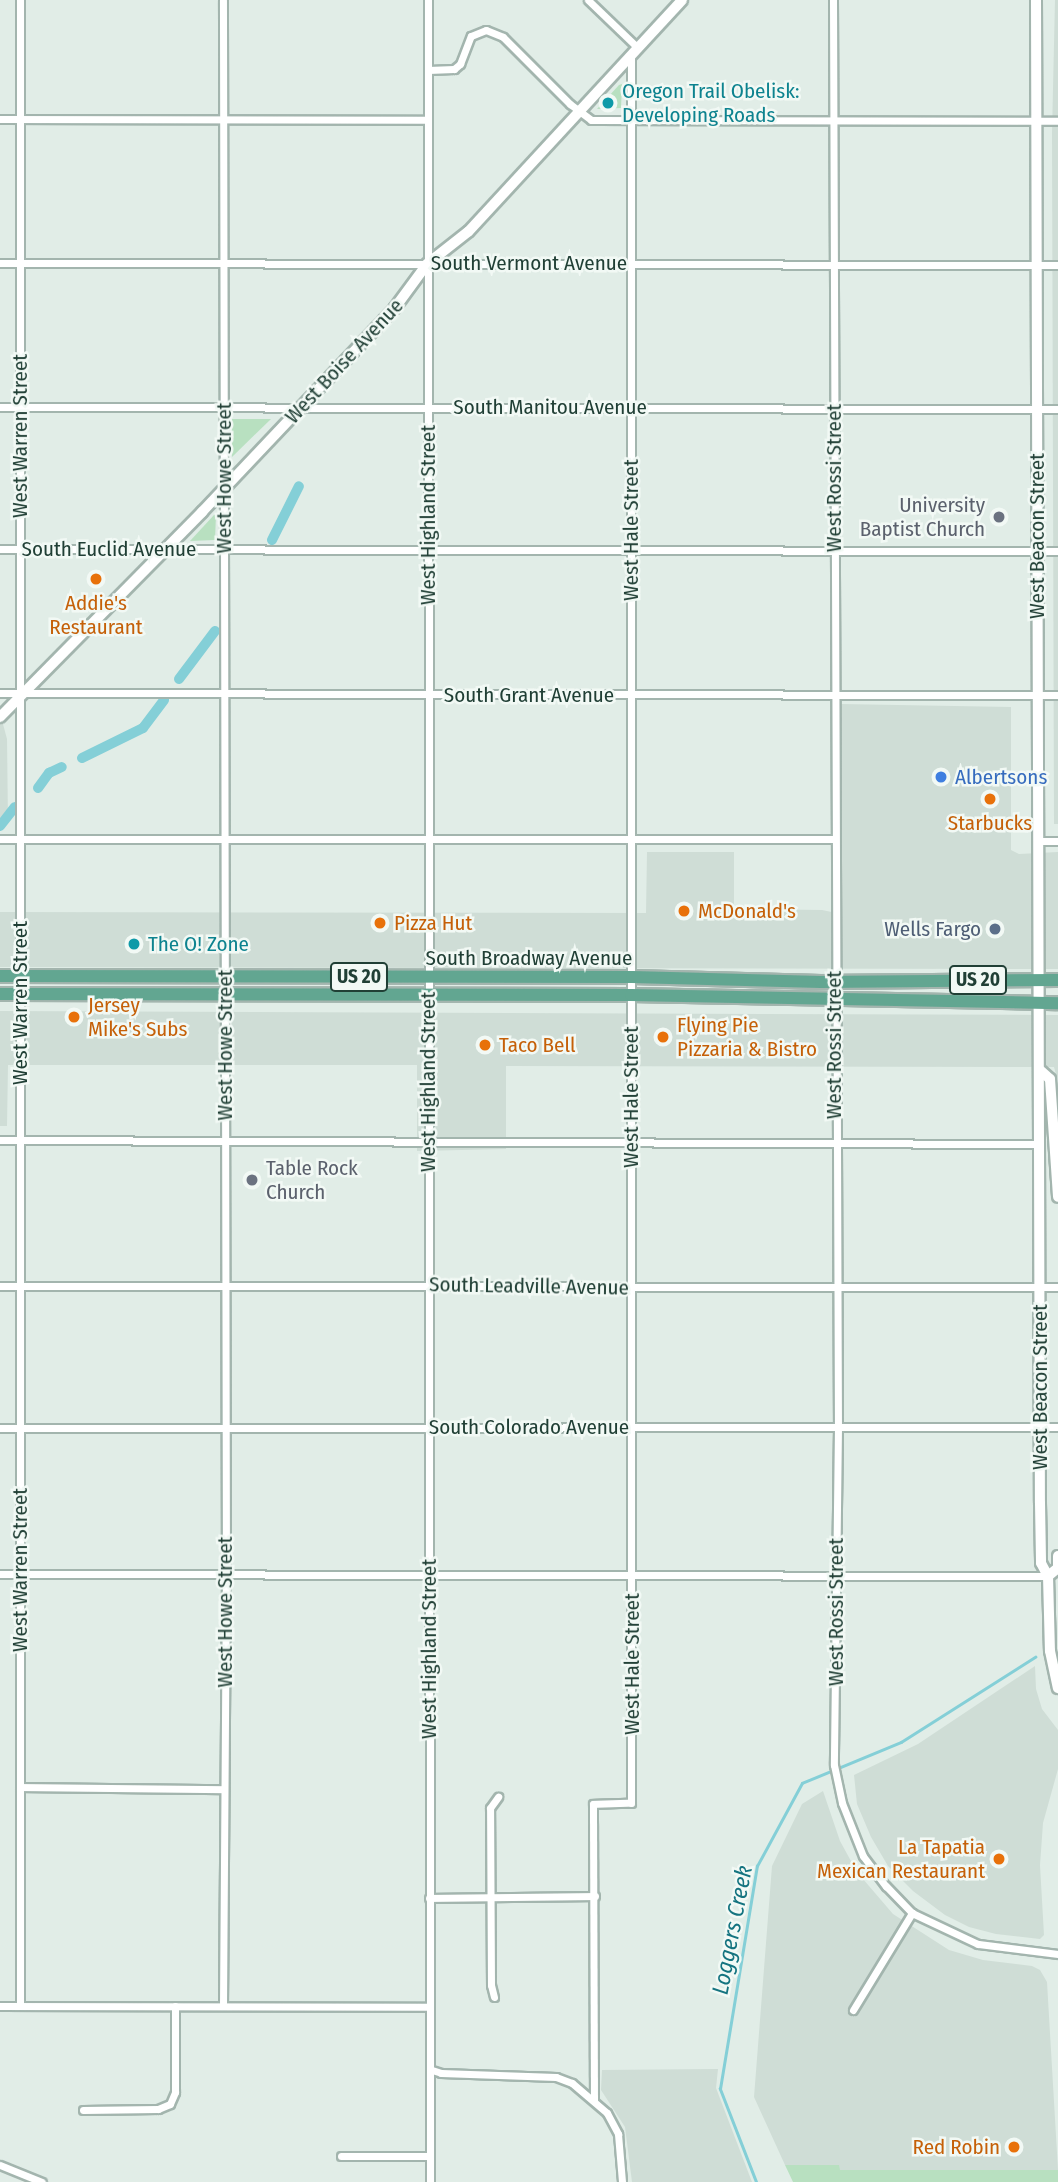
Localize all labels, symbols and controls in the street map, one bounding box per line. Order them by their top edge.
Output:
place label: Oregon Trail Obelisk: Developing Roads [622,78,800,128]
marker: Oregon Trail Obelisk: Developing Roads [600,95,616,111]
street label: South Vermont Avenue [431,250,627,276]
street label: West Boise Avenue [280,293,408,429]
street label: West Warren Street [7,354,33,518]
street label: South Manitou Avenue [453,394,647,420]
street label: West Howe Street [211,402,237,554]
street label: West Rossi Street [821,404,847,552]
street label: West Highland Street [415,425,441,605]
street label: West Beacon Street [1024,453,1050,619]
street label: West Hale Street [618,459,644,601]
place label: University Baptist Church [860,492,985,542]
marker: University Baptist Church [991,509,1007,525]
street label: South Euclid Avenue [22,536,196,562]
marker: Addie's Restaurant [88,571,104,587]
place label: Addie's Restaurant [49,590,143,640]
street label: South Grant Avenue [444,682,614,708]
place label: Albertsons [955,764,1047,790]
marker: Albertsons [933,769,949,785]
marker: Starbucks [982,791,998,807]
place label: Starbucks [948,810,1032,836]
place label: McDonald's [698,898,796,924]
marker: McDonald's [676,903,692,919]
place label: Pizza Hut [394,910,472,936]
marker: Pizza Hut [372,915,388,931]
place label: Wells Fargo [884,916,981,942]
street label: West Warren Street [7,921,33,1085]
marker: Wells Fargo [987,921,1003,937]
place label: The O! Zone [148,931,249,957]
marker: The O! Zone [126,936,142,952]
street label: South Broadway Avenue [426,945,632,971]
road number: US 20 [329,962,389,993]
road number: US 20 [948,964,1008,996]
street label: West Howe Street [212,969,238,1121]
street label: West Rossi Street [821,971,847,1119]
place label: Jersey Mike's Subs [88,992,187,1042]
street label: West Highland Street [415,992,441,1172]
marker: Jersey Mike's Subs [66,1009,82,1025]
place label: Flying Pie Pizzaria & Bistro [677,1012,817,1062]
street label: West Hale Street [618,1026,644,1168]
marker: Flying Pie Pizzaria & Bistro [655,1029,671,1045]
place label: Taco Bell [499,1032,575,1058]
marker: Taco Bell [477,1037,493,1053]
place label: Table Rock Church [266,1155,358,1205]
marker: Table Rock Church [244,1172,260,1188]
street label: South Leadville Avenue [429,1272,629,1300]
street label: West Beacon Street [1027,1304,1053,1470]
street label: South Colorado Avenue [429,1414,629,1440]
street label: West Warren Street [7,1488,33,1652]
street label: West Howe Street [212,1536,238,1688]
street label: West Rossi Street [823,1538,849,1686]
street label: West Highland Street [416,1559,442,1739]
street label: West Hale Street [619,1593,645,1735]
place label: La Tapatia Mexican Restaurant [817,1834,985,1884]
marker: La Tapatia Mexican Restaurant [991,1851,1007,1867]
water label: Loggers Creek [706,1863,758,1997]
place label: Red Robin [913,2134,1000,2160]
marker: Red Robin [1006,2139,1022,2155]

